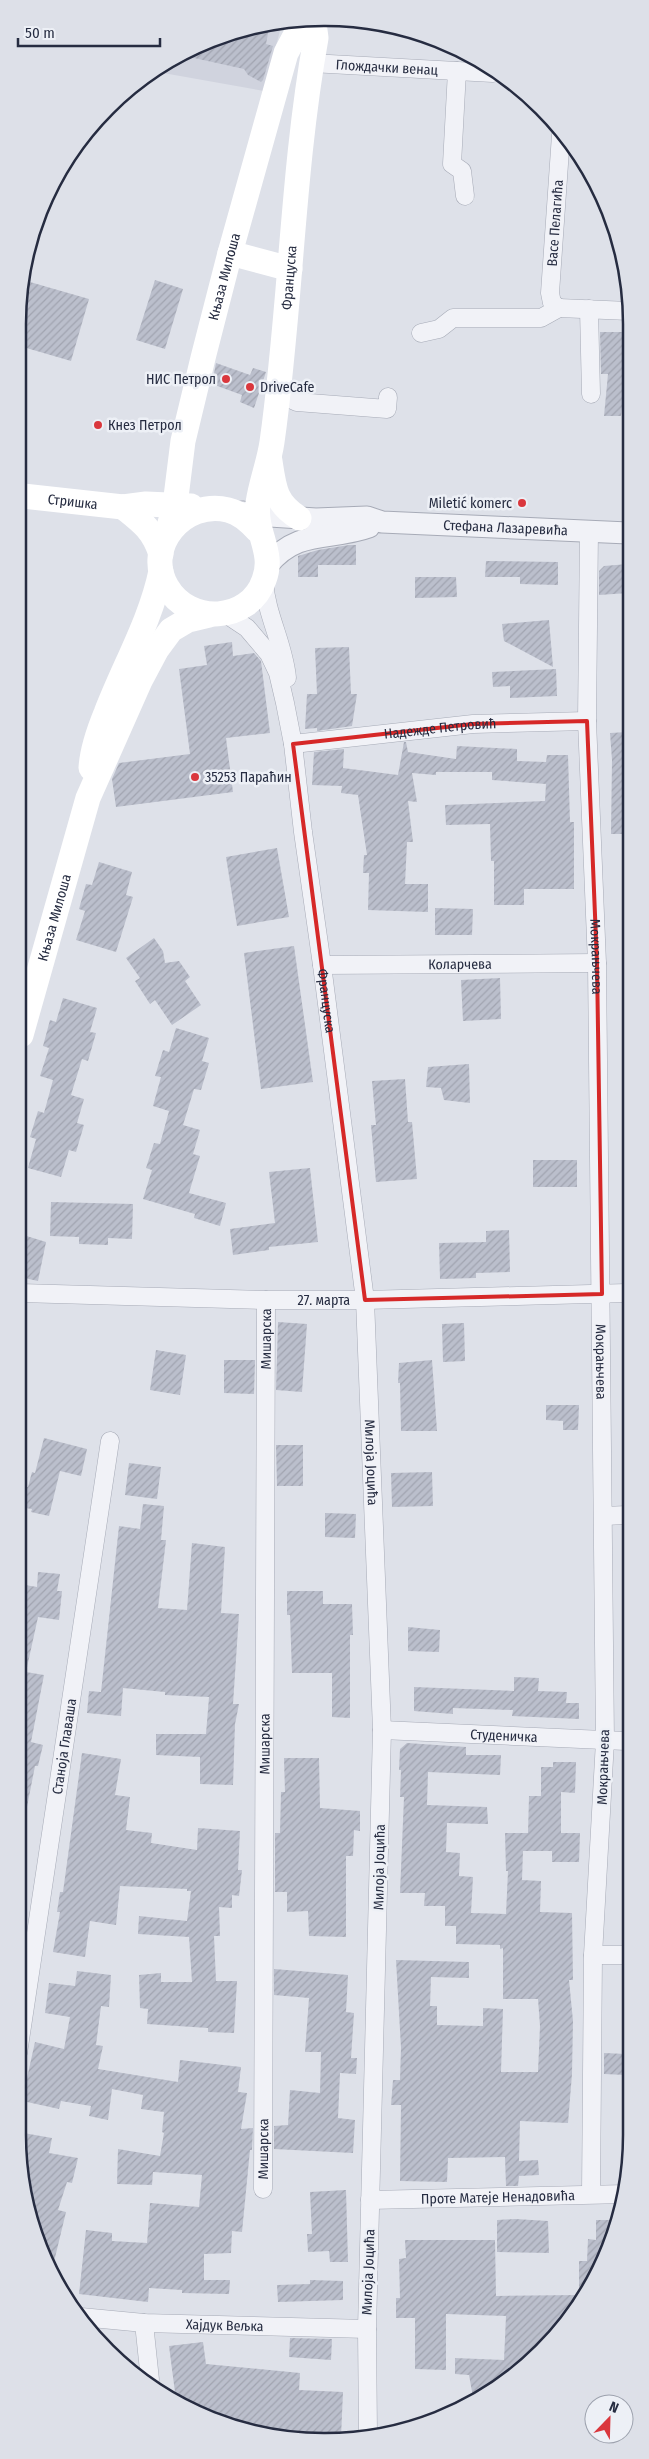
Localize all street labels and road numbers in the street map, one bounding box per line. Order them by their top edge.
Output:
street label: Глождачки венац [335,56,439,79]
street label: Васе Пелагића [544,179,567,267]
street label: Књаза Милоша [205,231,244,322]
street label: Француска [278,245,301,311]
street label: Стришка [47,491,99,513]
street label: Стефана Лазаревића [443,517,568,539]
street label: Надежде Петровић [383,715,497,743]
street label: Књаза Милоша [34,872,75,963]
street label: Мокрањчева [586,919,605,995]
street label: Коларчева [428,956,492,973]
street label: Француска [314,968,339,1034]
street label: 27. марта [298,1292,350,1309]
street label: Мишарска [258,1308,275,1370]
street label: Мокрањчева [592,1324,609,1400]
street label: Милоја Јоцића [361,1419,381,1506]
street label: Станоја Главаша [49,1697,80,1796]
street label: Мишарска [256,1713,274,1775]
street label: Студеничка [470,1726,538,1746]
street label: Мокрањчева [594,1729,613,1805]
street label: Милоја Јоцића [370,1824,389,1910]
street label: Мишарска [255,2118,272,2180]
street label: Проте Матеје Ненадовића [421,2187,575,2208]
street label: Милоја Јоцића [359,2229,379,2315]
street label: Хајдук Вељка [186,2316,264,2335]

